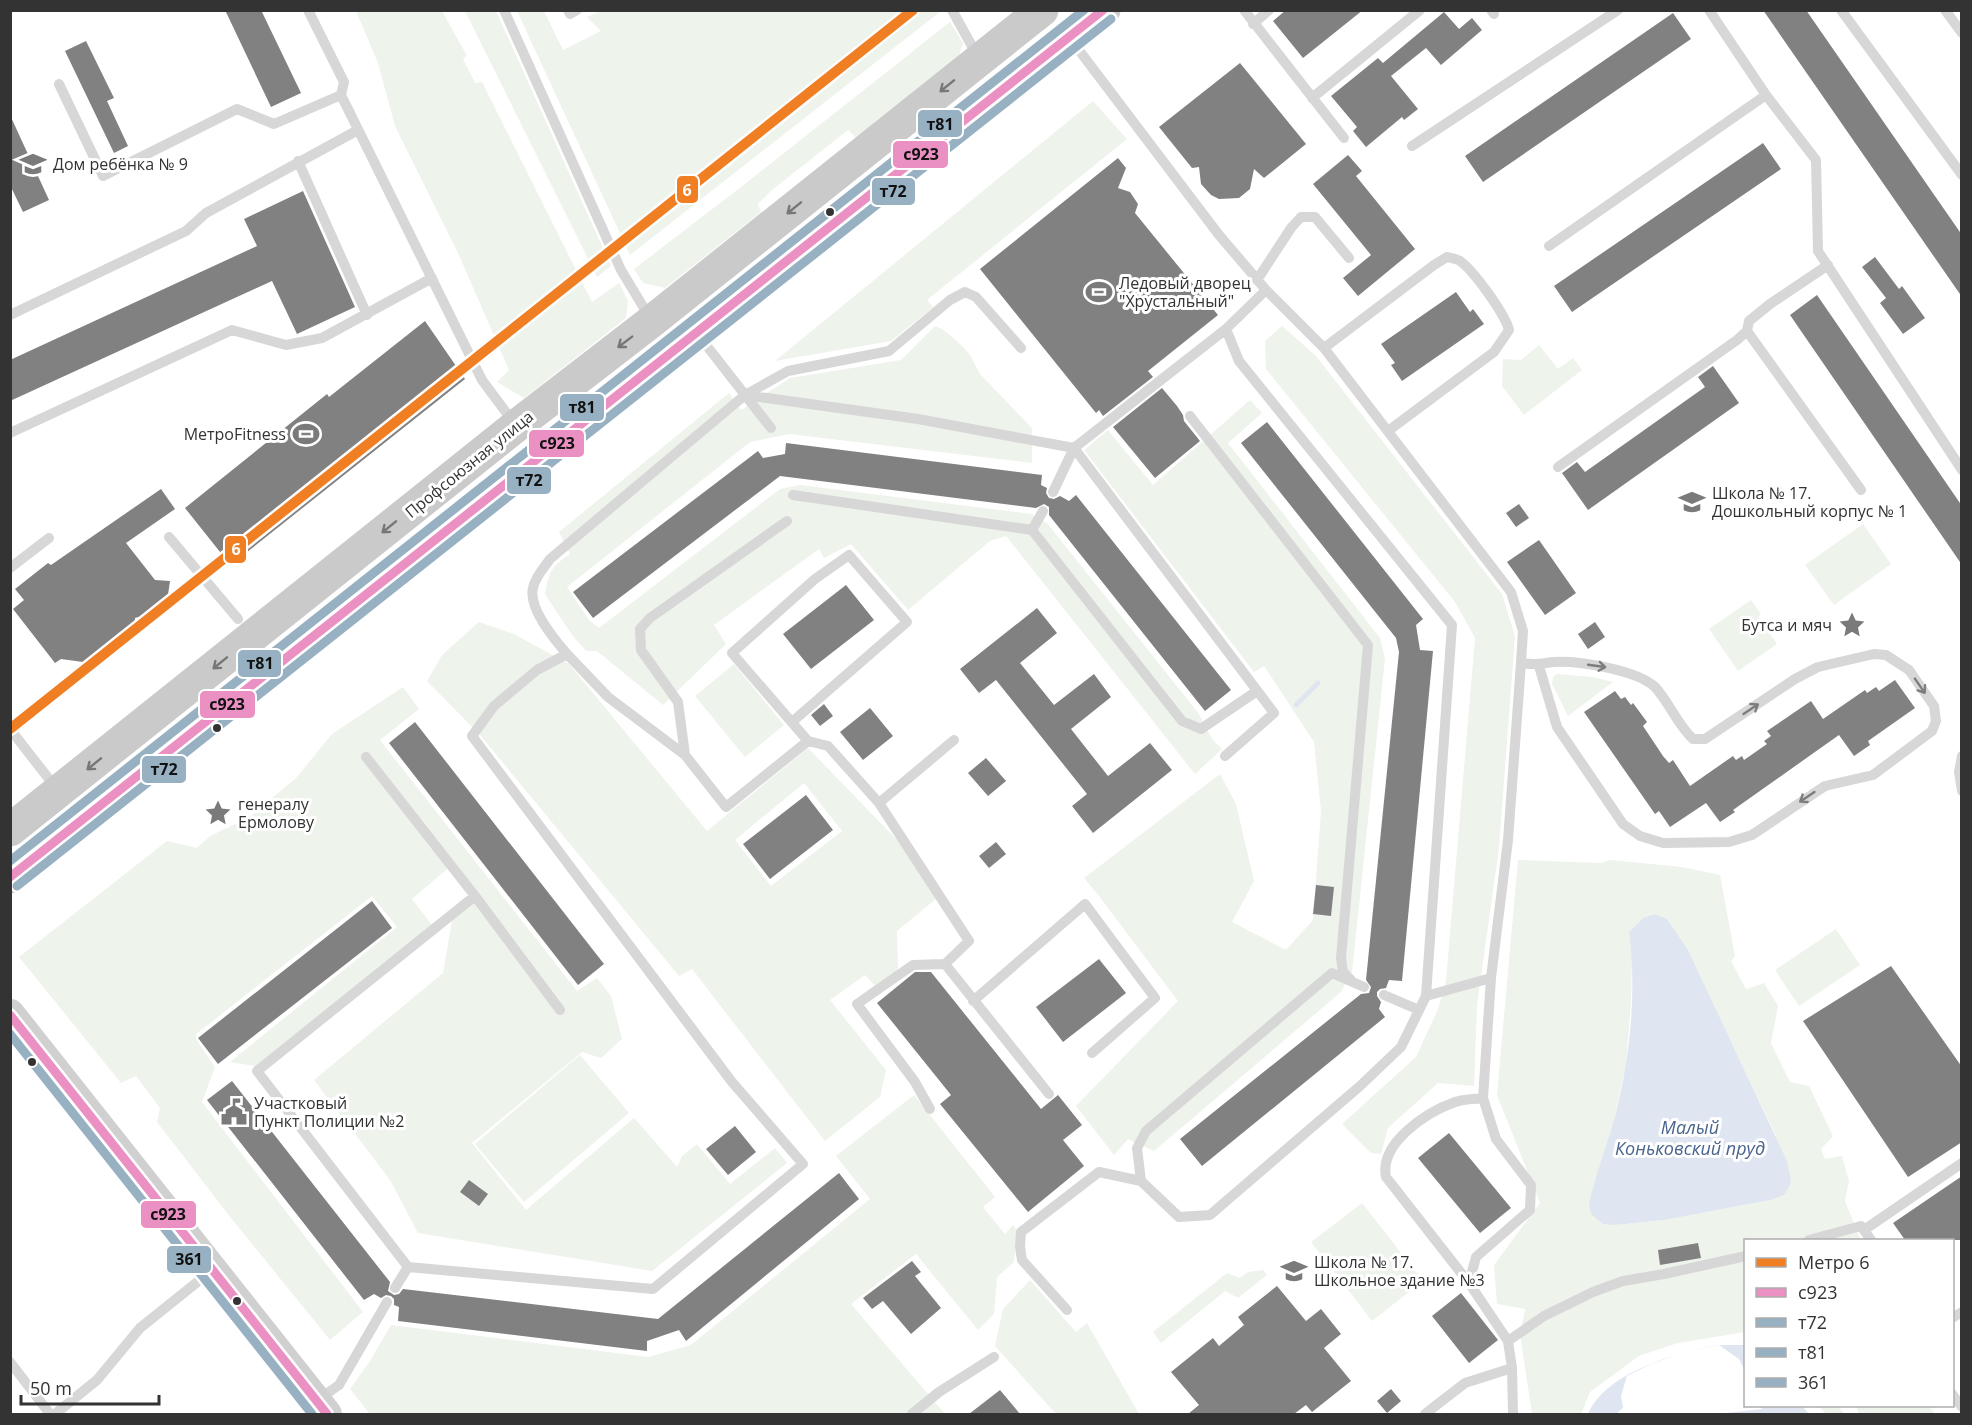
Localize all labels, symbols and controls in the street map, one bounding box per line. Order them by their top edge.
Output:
one-way arrow [939,80,955,93]
line badge: т81 [917,109,963,138]
text: т81 [926,113,954,135]
line badge: с923 [892,140,949,169]
text: с923 [903,143,939,165]
school or university icon: Дом ребёнка № 9 [18,149,48,179]
place label: Дом ребёнка № 9 [53,153,188,175]
line badge: 6 [676,175,699,204]
line badge: т72 [871,177,916,206]
text: 6 [682,179,692,201]
text: т72 [879,180,907,202]
one-way arrow [787,201,803,214]
unlabelled marker [824,206,836,218]
place label: Ледовый дворец "Хрустальный" [1119,272,1251,312]
sports icon: Ледовый дворец "Хрустальный" [1084,277,1114,307]
one-way arrow [617,335,633,348]
line badge: т81 [559,393,605,422]
text: т81 [568,396,596,418]
street label: Профсоюзная улица [400,405,538,523]
sports icon: МетроFitness [291,419,321,449]
place label: МетроFitness [184,423,286,445]
line badge: с923 [528,429,585,458]
text: с923 [539,432,575,454]
line badge: т72 [506,466,552,495]
text: т72 [515,469,543,491]
place label: Школа № 17. Дошкольный корпус № 1 [1712,482,1907,522]
school or university icon: Школа № 17. Дошкольный корпус № 1 [1677,487,1707,517]
one-way arrow [381,521,397,534]
line badge: 6 [224,535,247,564]
text: 6 [231,538,241,560]
place icon: Бутса и мяч [1837,610,1867,640]
place label: Бутса и мяч [1741,614,1832,636]
line badge: т81 [237,649,282,678]
text: т81 [246,652,274,674]
one-way arrow [213,656,229,669]
one-way arrow [1586,661,1606,672]
one-way arrow [1914,677,1926,693]
line badge: с923 [199,690,256,719]
text: с923 [209,693,245,715]
one-way arrow [1743,703,1759,715]
unlabelled marker [211,722,223,734]
line badge: т72 [141,755,187,784]
one-way arrow [86,757,102,770]
text: т72 [150,758,178,780]
one-way arrow [1799,792,1816,804]
place label: генералу Ермолову [238,793,315,833]
place icon: генералу Ермолову [203,798,233,828]
unlabelled marker [26,1056,38,1068]
place label: Участковый Пункт Полиции №2 [254,1092,404,1132]
public building icon: Участковый Пункт Полиции №2 [219,1097,249,1127]
water label: Малый Коньковский пруд [1615,1115,1765,1160]
line badge: с923 [140,1200,197,1229]
text: с923 [150,1203,186,1225]
legend [1744,1239,1954,1407]
line badge: 361 [166,1245,212,1274]
text: 361 [175,1248,203,1270]
text: Метро 6 [1798,1250,1870,1274]
place label: Школа № 17. Школьное здание №3 [1314,1251,1485,1291]
school or university icon: Школа № 17. Школьное здание №3 [1279,1256,1309,1286]
text: с923 [1798,1280,1838,1304]
unlabelled marker [231,1295,243,1307]
text: т72 [1798,1310,1827,1334]
text: т81 [1798,1340,1827,1364]
scale bar [21,1368,159,1406]
text: 361 [1798,1370,1829,1394]
text: 50 m [30,1376,72,1400]

